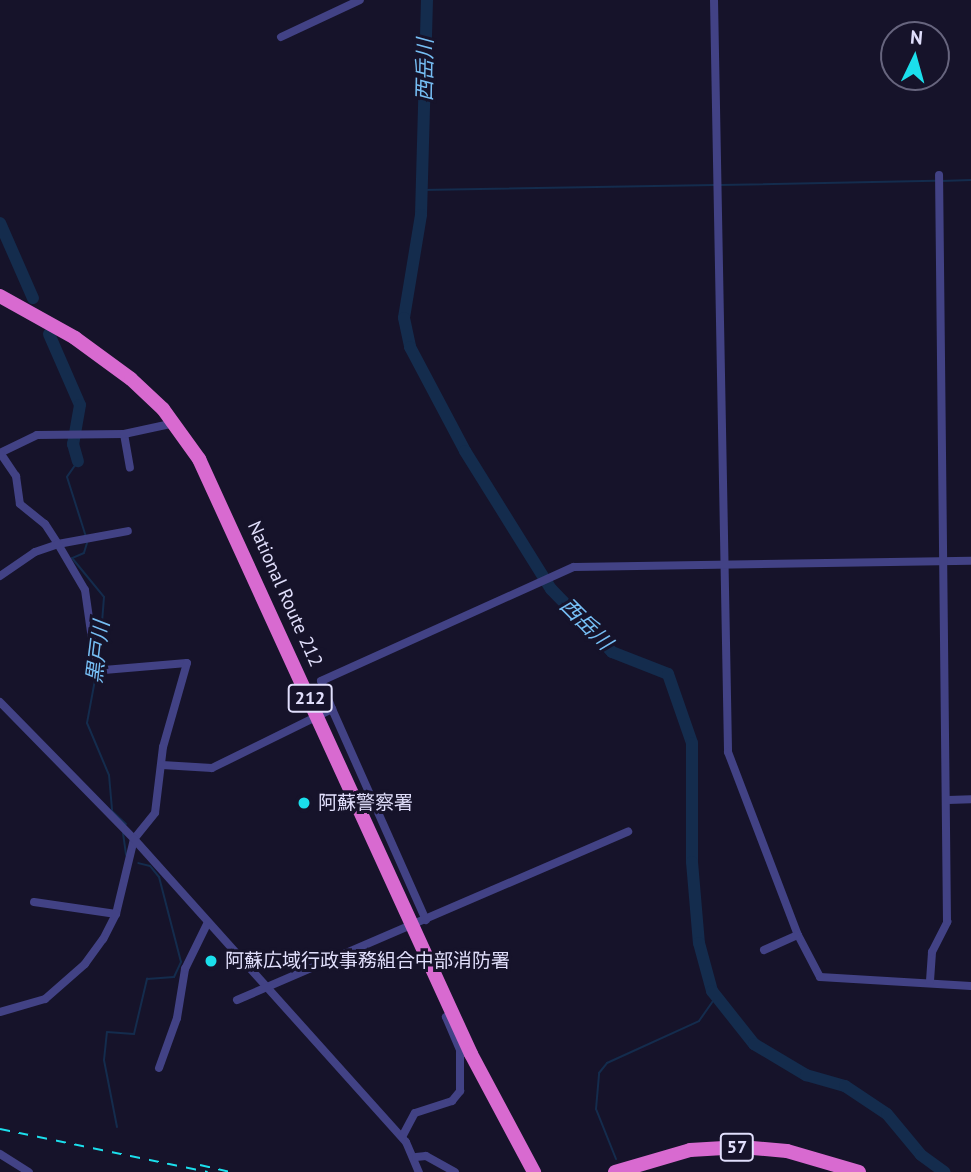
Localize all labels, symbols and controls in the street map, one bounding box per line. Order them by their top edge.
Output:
north arrow [880,21,950,91]
text: N [909,25,924,50]
water label: 西岳川 [412,38,438,102]
street label: National Route 212 [243,518,327,670]
water label: 西岳川 [555,593,617,655]
water label: 黒戸川 [82,619,114,685]
road number: 212 [287,684,333,712]
place label: 阿蘇警察署 [318,792,413,814]
marker: 阿蘇警察署 [296,795,312,811]
place label: 阿蘇広域行政事務組合中部消防署 [225,950,510,972]
marker: 阿蘇広域行政事務組合中部消防署 [203,953,219,969]
road number: 57 [720,1132,754,1162]

